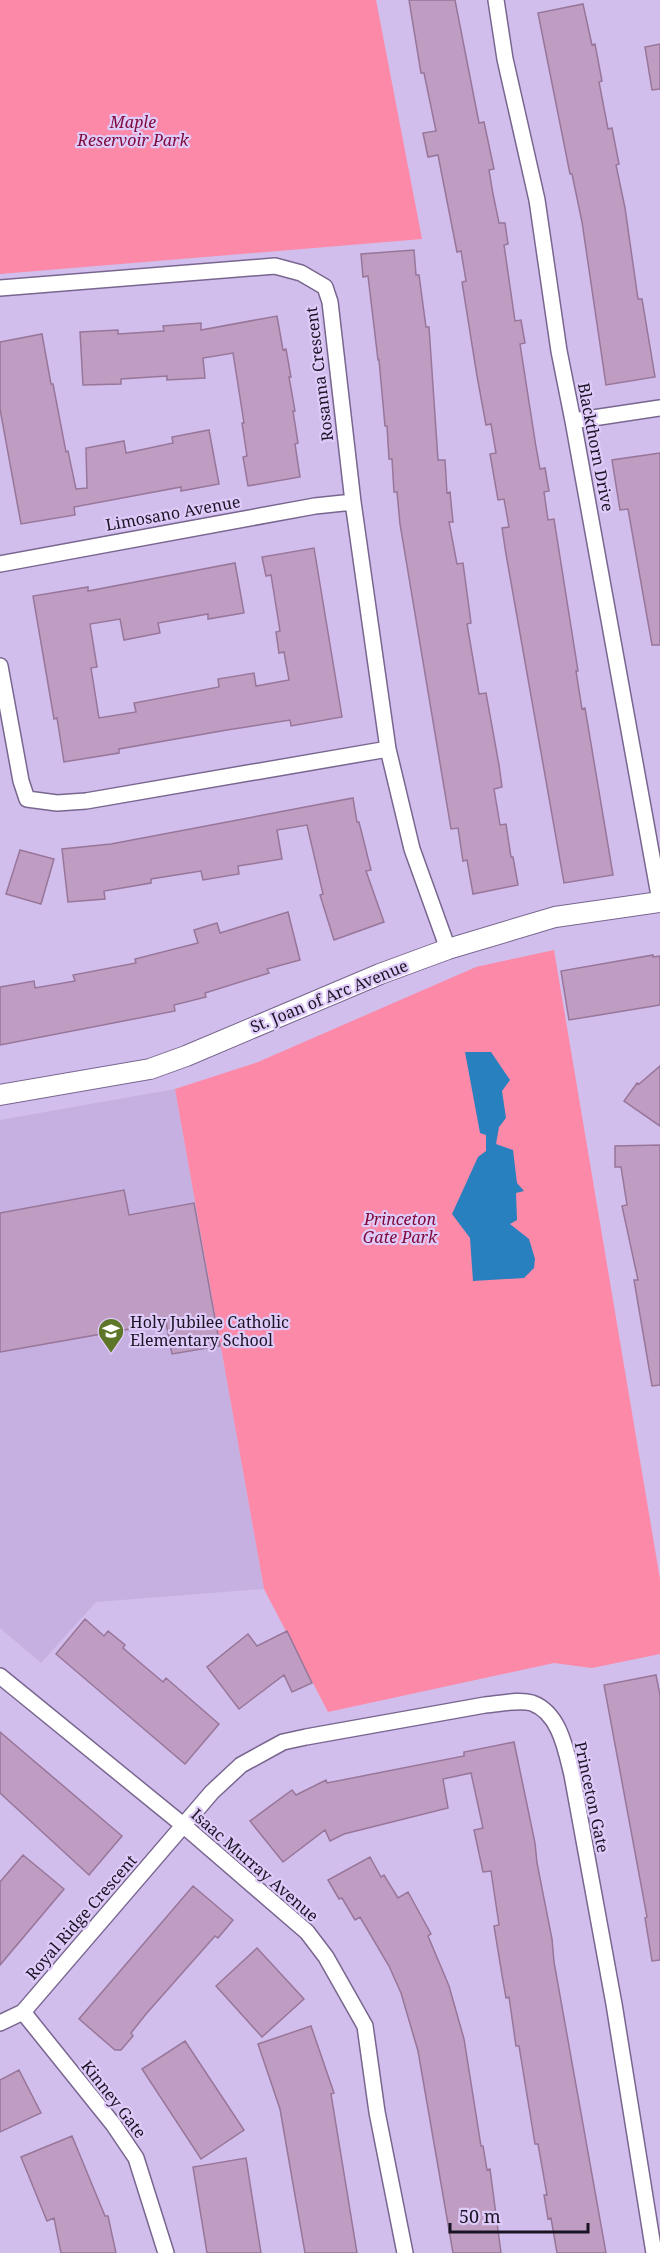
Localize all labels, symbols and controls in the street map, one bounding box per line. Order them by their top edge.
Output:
park label: Maple Reservoir Park [76,111,190,151]
street label: Rosanna Crescent [300,305,338,442]
street label: Blackthorn Drive [573,381,619,513]
street label: Limosano Avenue [104,490,242,536]
street label: St. Joan of Arc Avenue [247,954,411,1038]
park label: Princeton Gate Park [363,1208,438,1248]
place label: Holy Jubilee Catholic Elementary School [130,1311,289,1351]
school or university icon: Holy Jubilee Catholic Elementary School [96,1316,126,1354]
street label: Princeton Gate [569,1739,615,1855]
street label: Isaac Murray Avenue [187,1804,323,1926]
street label: Royal Ridge Crescent [21,1850,142,1984]
street label: Kinney Gate [77,2055,151,2143]
scale bar [450,2196,588,2234]
text: 50 m [459,2204,501,2228]

